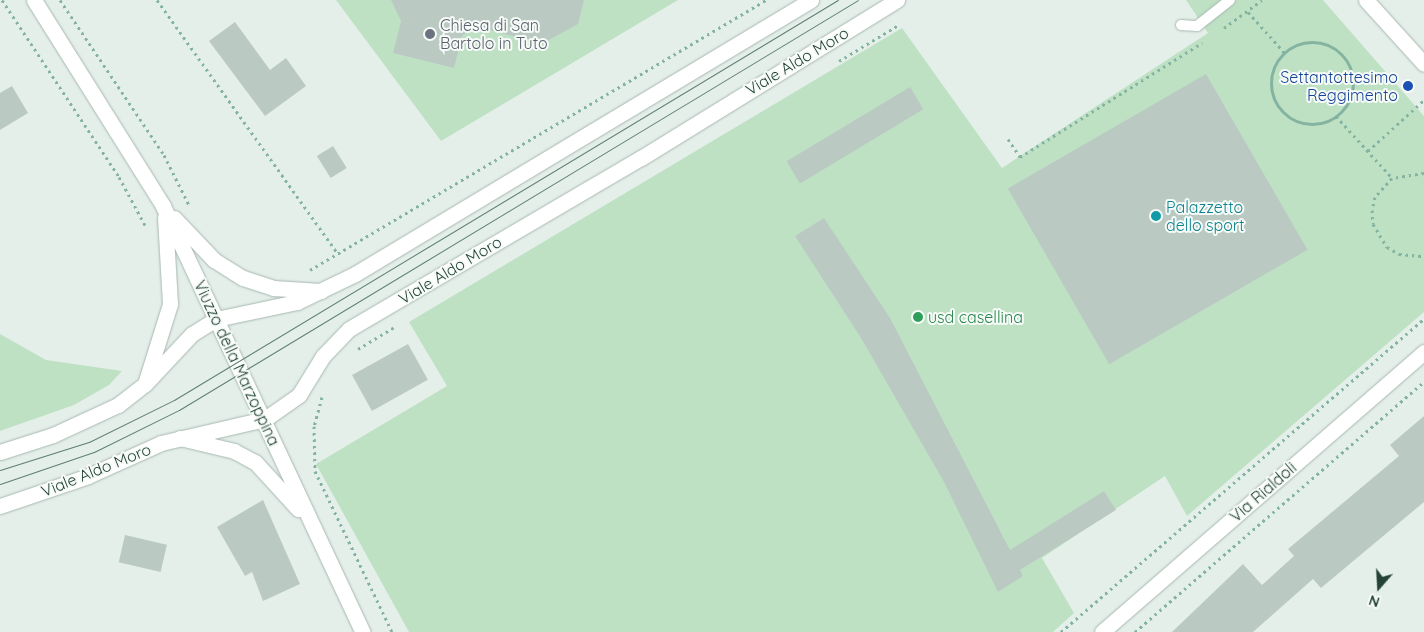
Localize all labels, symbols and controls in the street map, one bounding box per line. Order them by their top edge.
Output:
place label: Chiesa di San Bartolo in Tuto [440,15,548,53]
street label: Viale Aldo Moro [742,23,852,99]
marker: Chiesa di San Bartolo in Tuto [424,28,436,40]
place label: Settantottesimo Reggimento [1280,67,1398,105]
marker: Settantottesimo Reggimento [1402,80,1414,92]
place label: Palazzetto dello sport [1166,197,1244,235]
marker: Palazzetto dello sport [1150,210,1162,222]
street label: Viale Aldo Moro [395,232,505,308]
street label: Viuzzo della Marzoppina [190,277,284,449]
place label: usd casellina [928,307,1023,327]
marker: usd casellina [912,311,924,323]
street label: Viale Aldo Moro [38,439,154,501]
street label: Via Rialdoli [1226,458,1300,526]
north arrow [1354,562,1404,612]
text: N [1366,591,1382,611]

